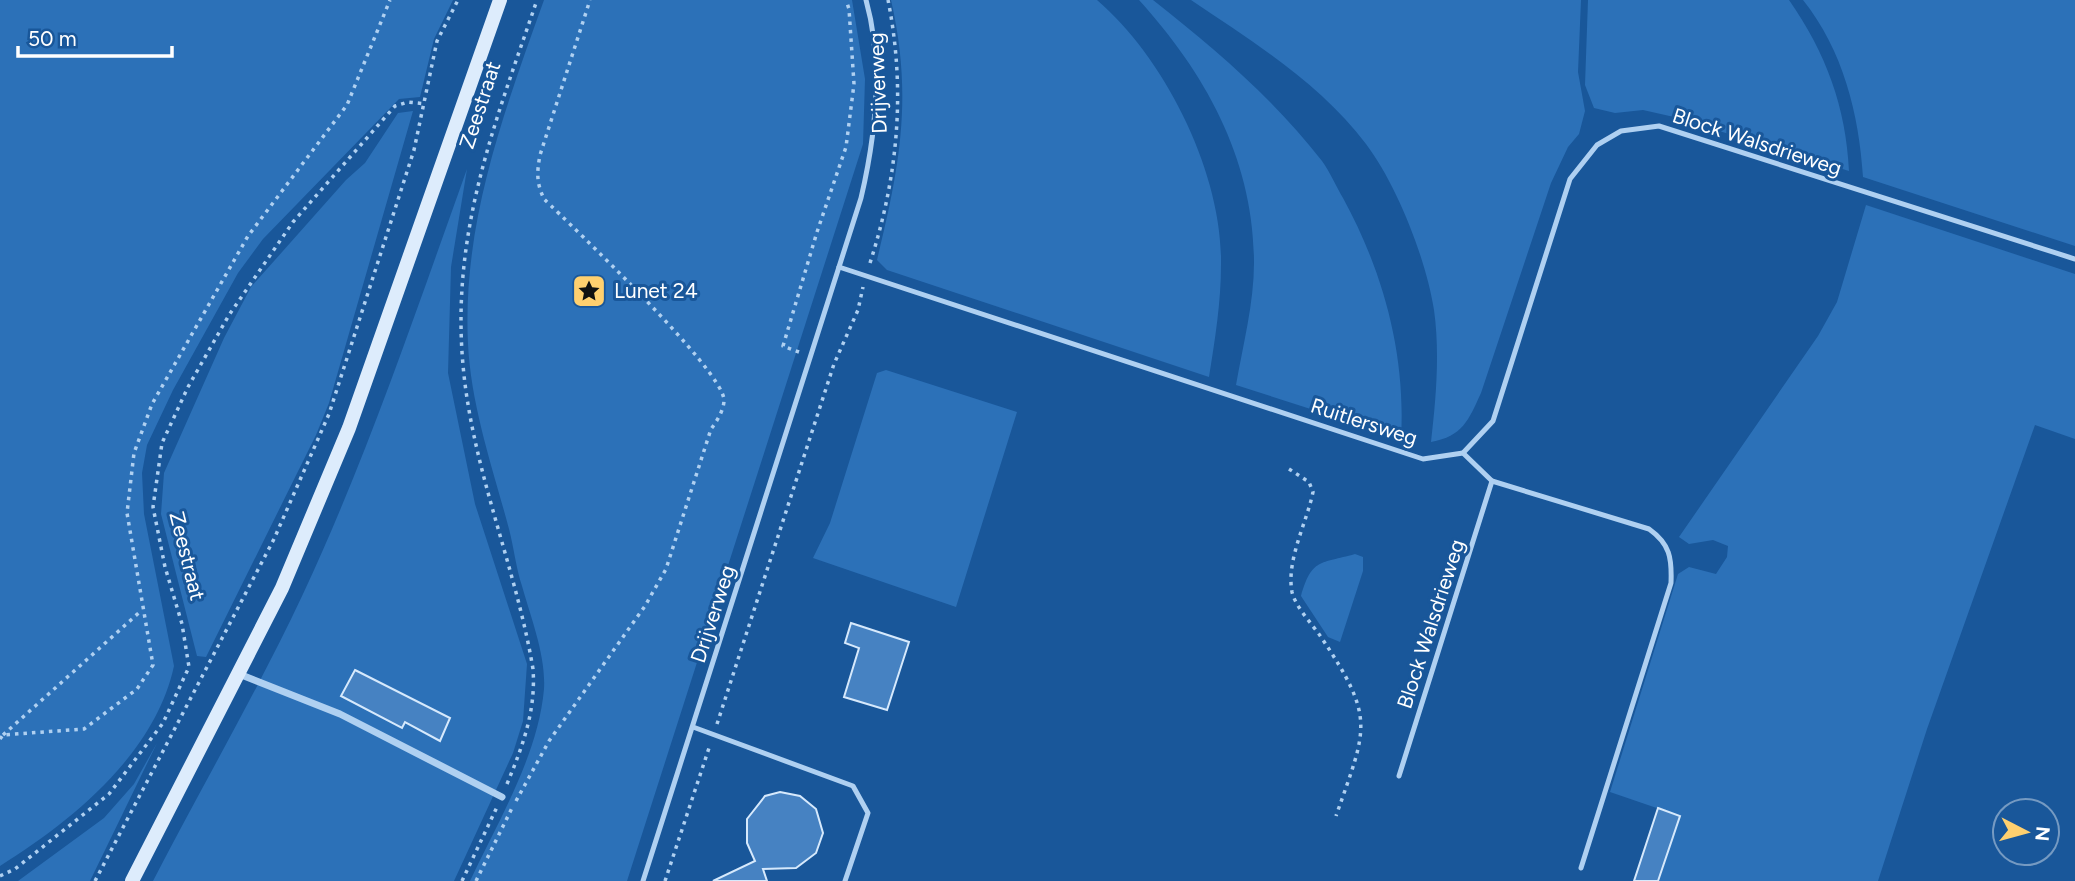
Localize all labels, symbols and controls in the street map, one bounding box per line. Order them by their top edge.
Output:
scale bar [18,14,172,58]
text: 50 m [28,26,77,51]
street label: Drijverweg [863,32,892,134]
street label: Zeestraat [454,58,505,152]
street label: Block Walsdrieweg [1669,102,1845,181]
place icon: Lunet 24 [570,272,608,310]
place label: Lunet 24 [614,278,698,303]
street label: Ruitlersweg [1308,393,1421,451]
street label: Zeestraat [164,509,211,603]
street label: Block Walsdrieweg [1391,536,1470,712]
street label: Drijverweg [685,562,740,666]
north arrow [1991,797,2061,867]
text: N [2030,825,2055,842]

